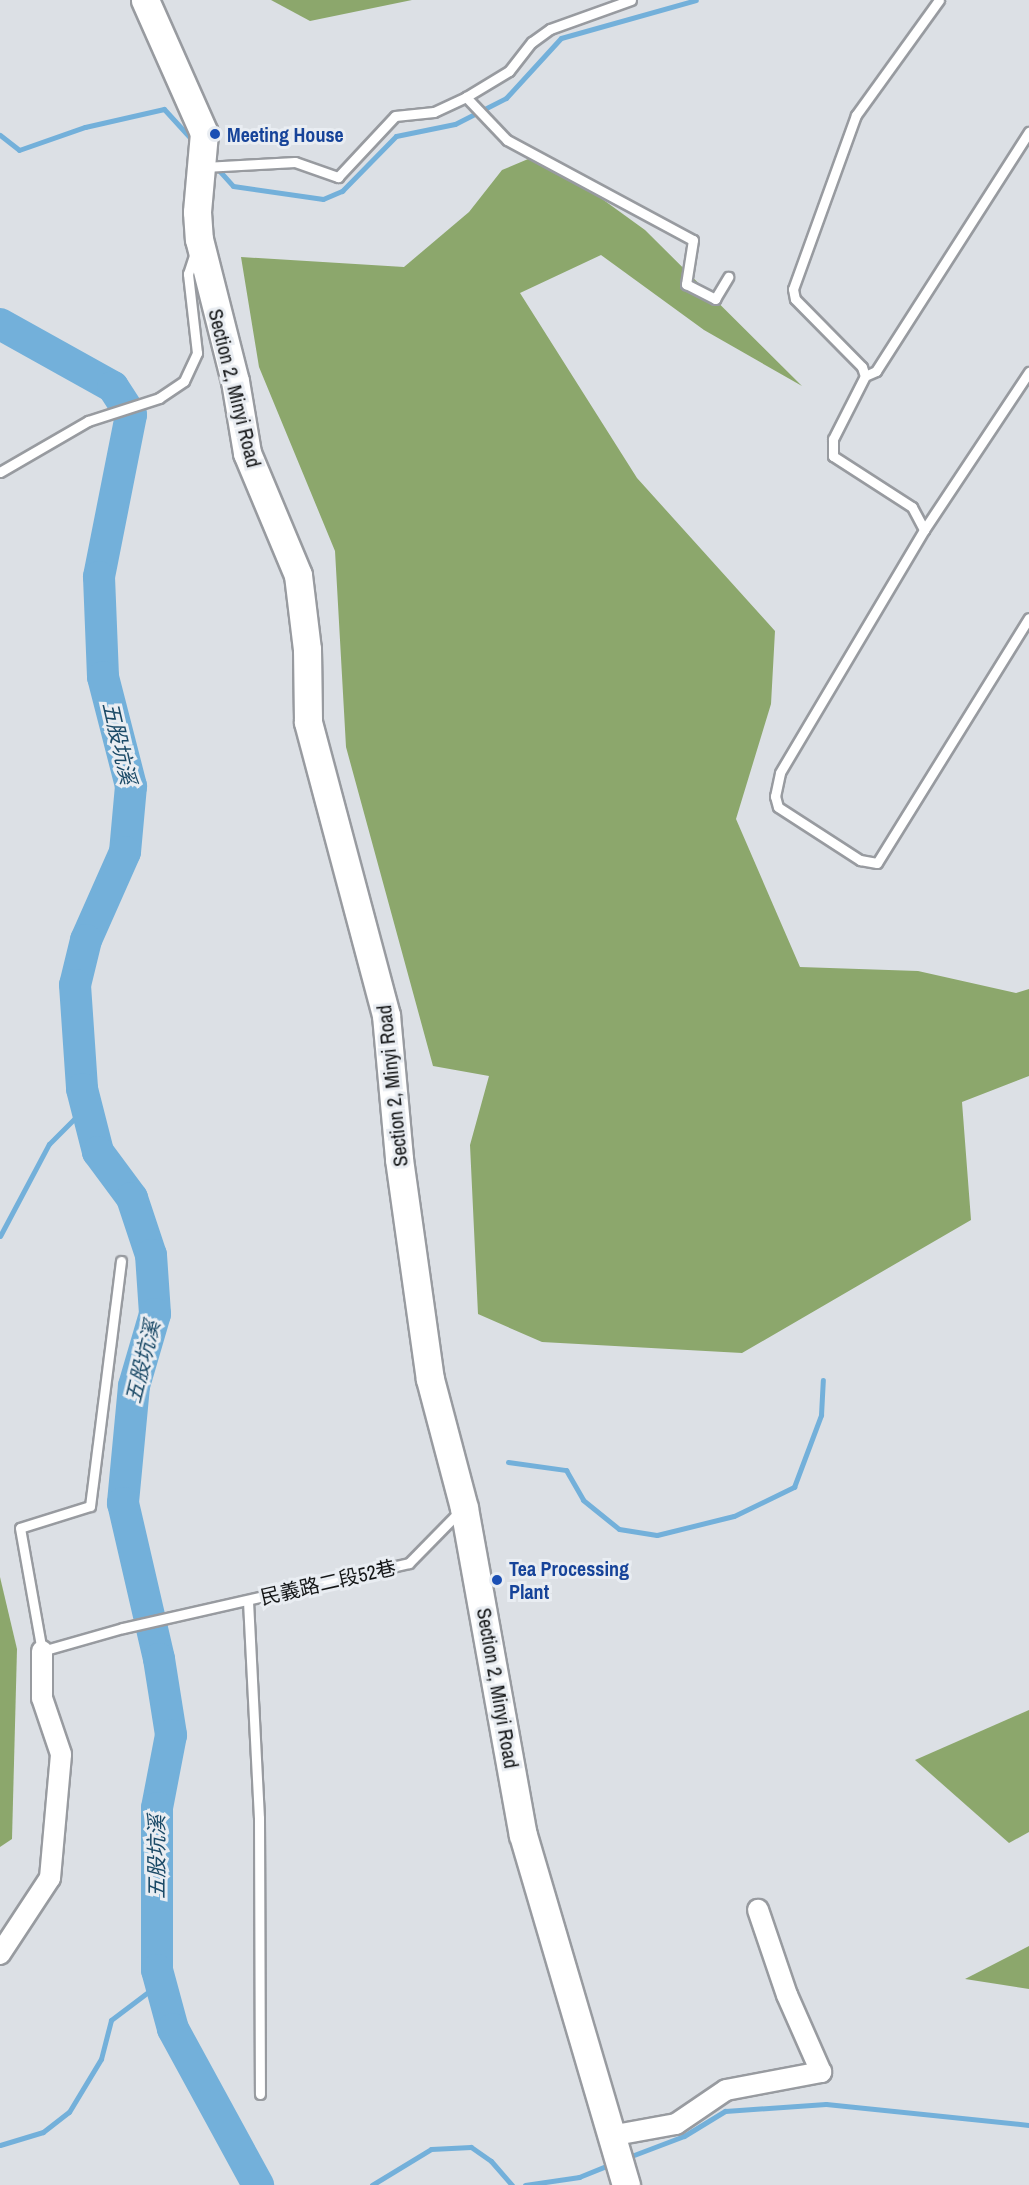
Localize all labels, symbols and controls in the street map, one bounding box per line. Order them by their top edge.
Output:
place label: Meeting House [227,122,344,146]
marker: Meeting House [208,127,222,141]
street label: Section 2, Minyi Road [204,306,266,470]
water label: 五股坑溪 [97,699,141,787]
street label: Section 2, Minyi Road [372,1004,412,1168]
water label: 五股坑溪 [121,1318,165,1406]
street label: 民義路二段52巷 [258,1555,398,1609]
place label: Tea Processing Plant [509,1556,629,1603]
marker: Tea Processing Plant [490,1573,504,1587]
street label: Section 2, Minyi Road [472,1606,524,1770]
water label: 五股坑溪 [144,1815,170,1899]

